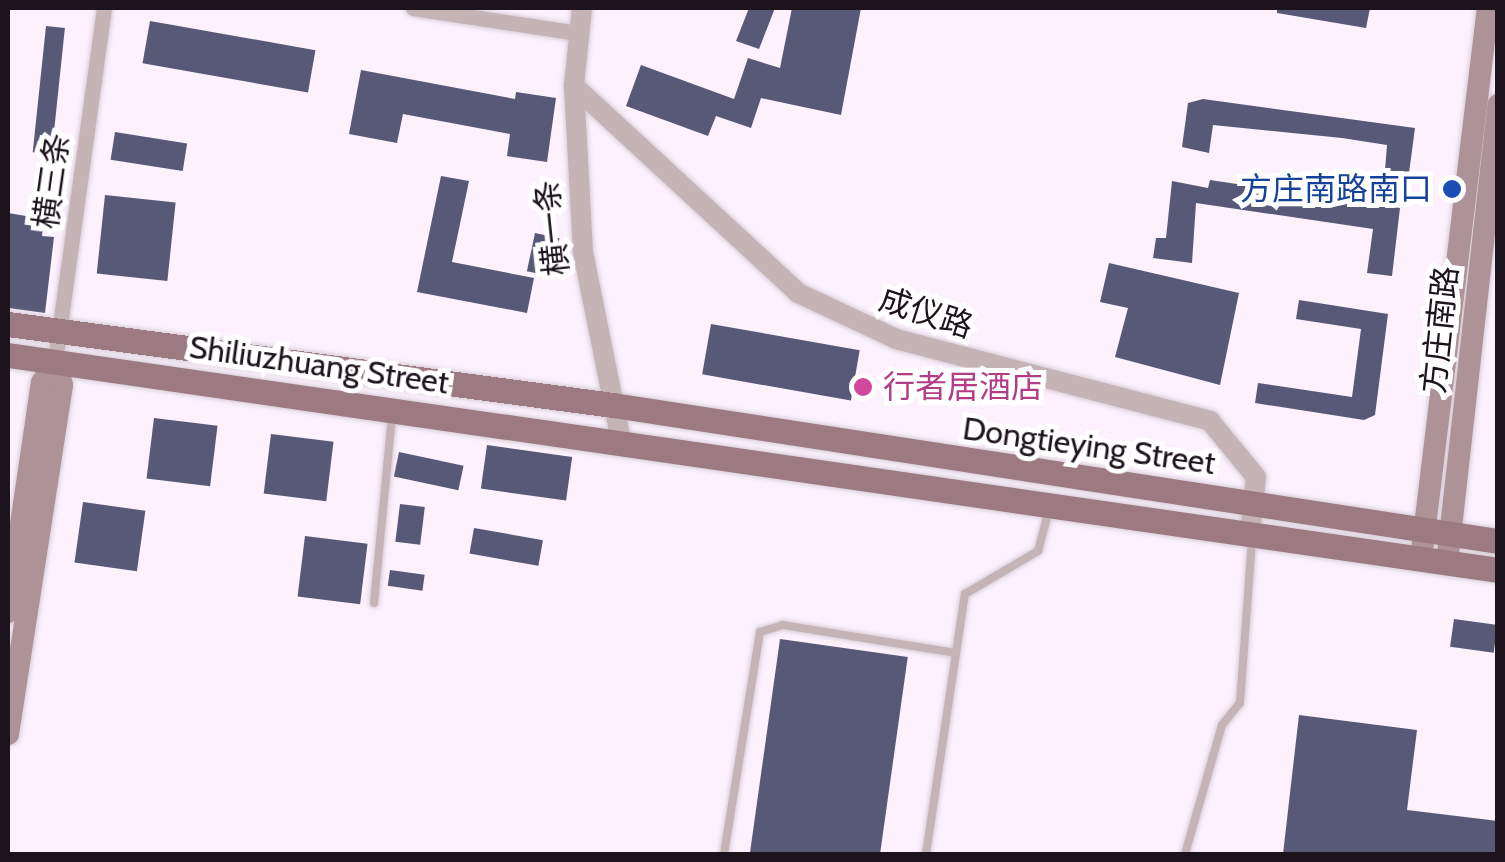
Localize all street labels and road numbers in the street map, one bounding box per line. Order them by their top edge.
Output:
street label: 横三条 [26,131,78,231]
street label: 横一条 [528,178,576,278]
street label: 方庄南路 [1414,264,1466,396]
street label: 成仪路 [874,280,978,346]
street label: Shiliuzhuang Street [187,328,451,402]
street label: Dongtieying Street [960,409,1218,483]

